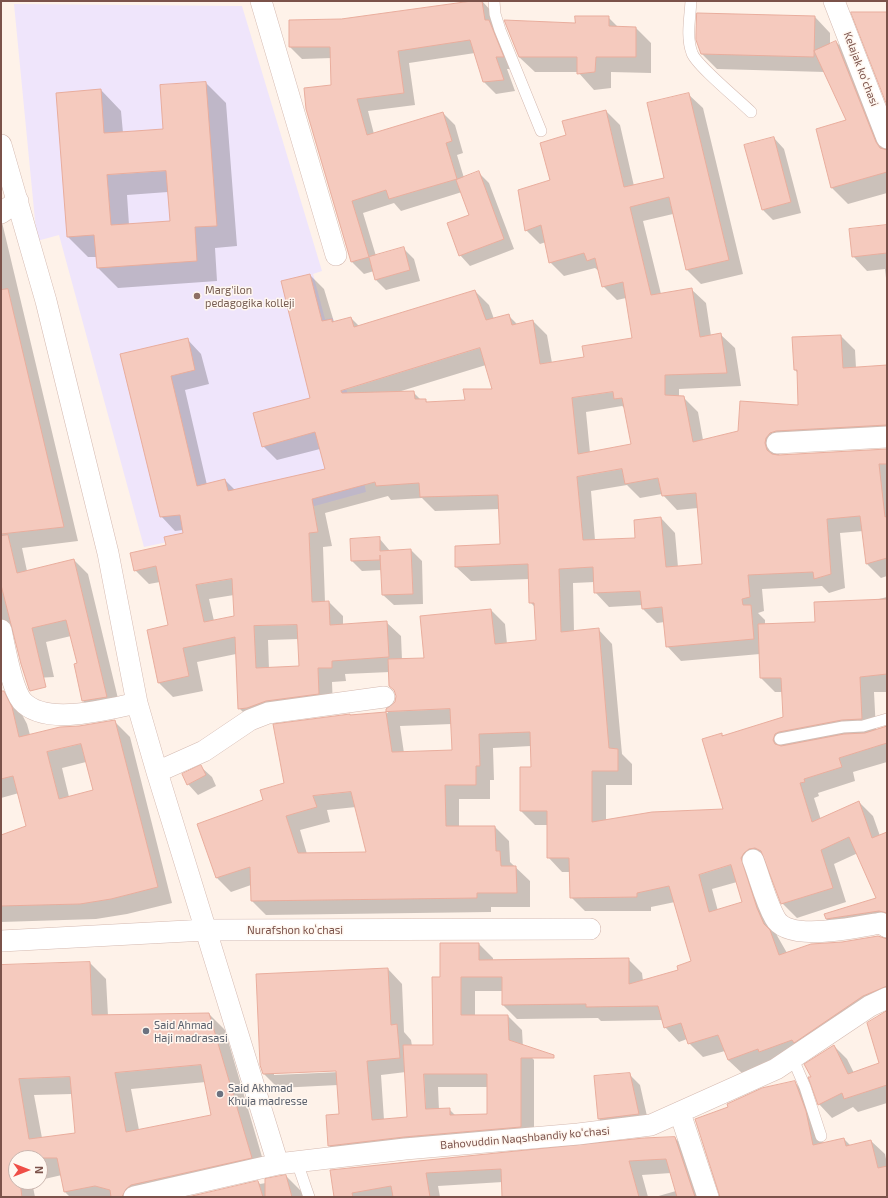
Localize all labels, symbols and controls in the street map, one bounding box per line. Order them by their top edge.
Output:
street label: Kelajak koʻchasi [841,30,881,108]
place label: Marg'ilon pedagogika kolleji [205,283,295,309]
marker: Marg'ilon pedagogika kolleji [192,291,202,301]
street label: Nurafshon koʻchasi [247,923,343,937]
place label: Said Ahmad Haji madrasasi [154,1018,228,1044]
marker: Said Ahmad Haji madrasasi [141,1026,151,1036]
place label: Said Akhmad Khuja madresse [228,1081,308,1107]
marker: Said Akhmad Khuja madresse [215,1089,225,1099]
street label: Bahovuddin Naqshbandiy koʻchasi [440,1124,610,1152]
north arrow [8,1150,48,1190]
text: N [33,1166,46,1174]

